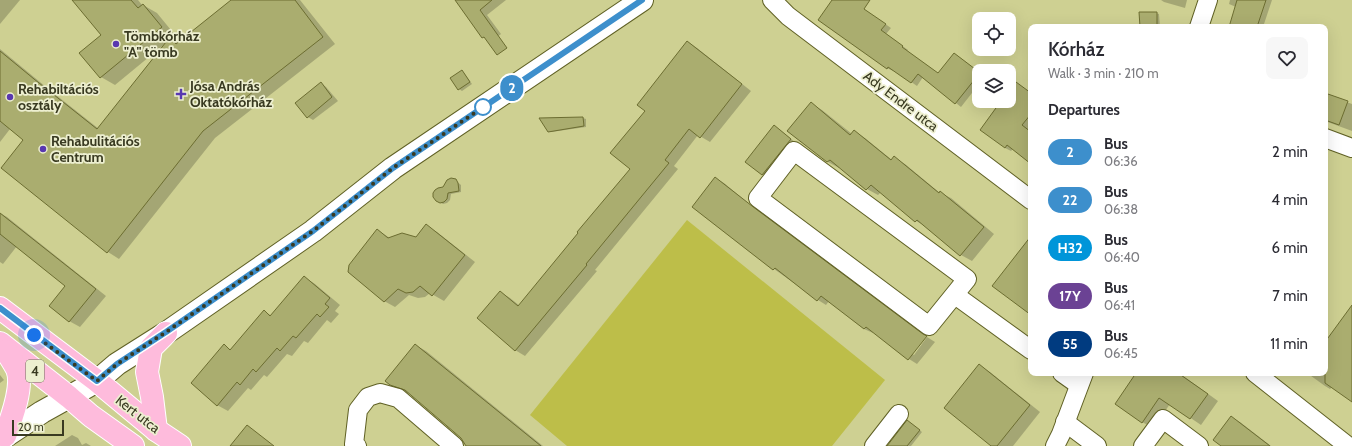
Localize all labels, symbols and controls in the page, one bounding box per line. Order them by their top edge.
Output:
map controls [972,12,1016,108]
button: locate [972,12,1016,56]
place label: Tömbkórház "A" tömb [124,27,200,61]
button: heart [1266,37,1308,79]
text: Kórház [1048,38,1104,61]
marker: Tömbkórház "A" tömb [111,39,121,49]
button: layers [972,64,1016,108]
text: Walk · 3 min · 210 m [1048,65,1159,81]
street label: Ady Endre utca [860,67,942,135]
line badge: 2 [499,75,525,101]
place label: Jósa András Oktatókórház [189,77,273,111]
text: 2 [508,79,516,97]
place label: Rehabiltációs osztály [18,80,99,114]
marker: Jósa András Oktatókórház [175,88,187,100]
marker: Rehabiltációs osztály [5,92,15,102]
unlabelled marker [474,98,492,116]
text: Departures [1048,101,1120,119]
place label: Rehabulitációs Centrum [51,132,140,166]
text: Bus [1104,135,1128,153]
text: 2 [1066,143,1074,161]
text: 2 min [1272,143,1308,161]
marker: Rehabulitációs Centrum [38,144,48,154]
text: 06:36 [1104,153,1138,169]
text: Bus [1104,183,1128,201]
text: 22 [1063,191,1077,209]
text: 4 min [1271,191,1308,209]
text: 06:38 [1104,201,1138,217]
text: Bus [1104,231,1128,249]
text: H32 [1057,239,1083,257]
text: 6 min [1271,239,1308,257]
text: 06:40 [1104,249,1140,265]
text: Bus [1104,279,1128,297]
text: 17Y [1059,287,1081,305]
text: 7 min [1272,287,1308,305]
text: 06:41 [1104,297,1135,313]
your location [24,325,44,345]
text: Bus [1104,327,1128,345]
text: 55 [1062,335,1078,353]
text: 11 min [1270,335,1308,353]
text: 06:45 [1104,345,1138,361]
road number: 4 [26,360,44,382]
street label: Kert utca [112,391,164,437]
scale bar [12,418,64,437]
text: 20 m [18,420,44,434]

